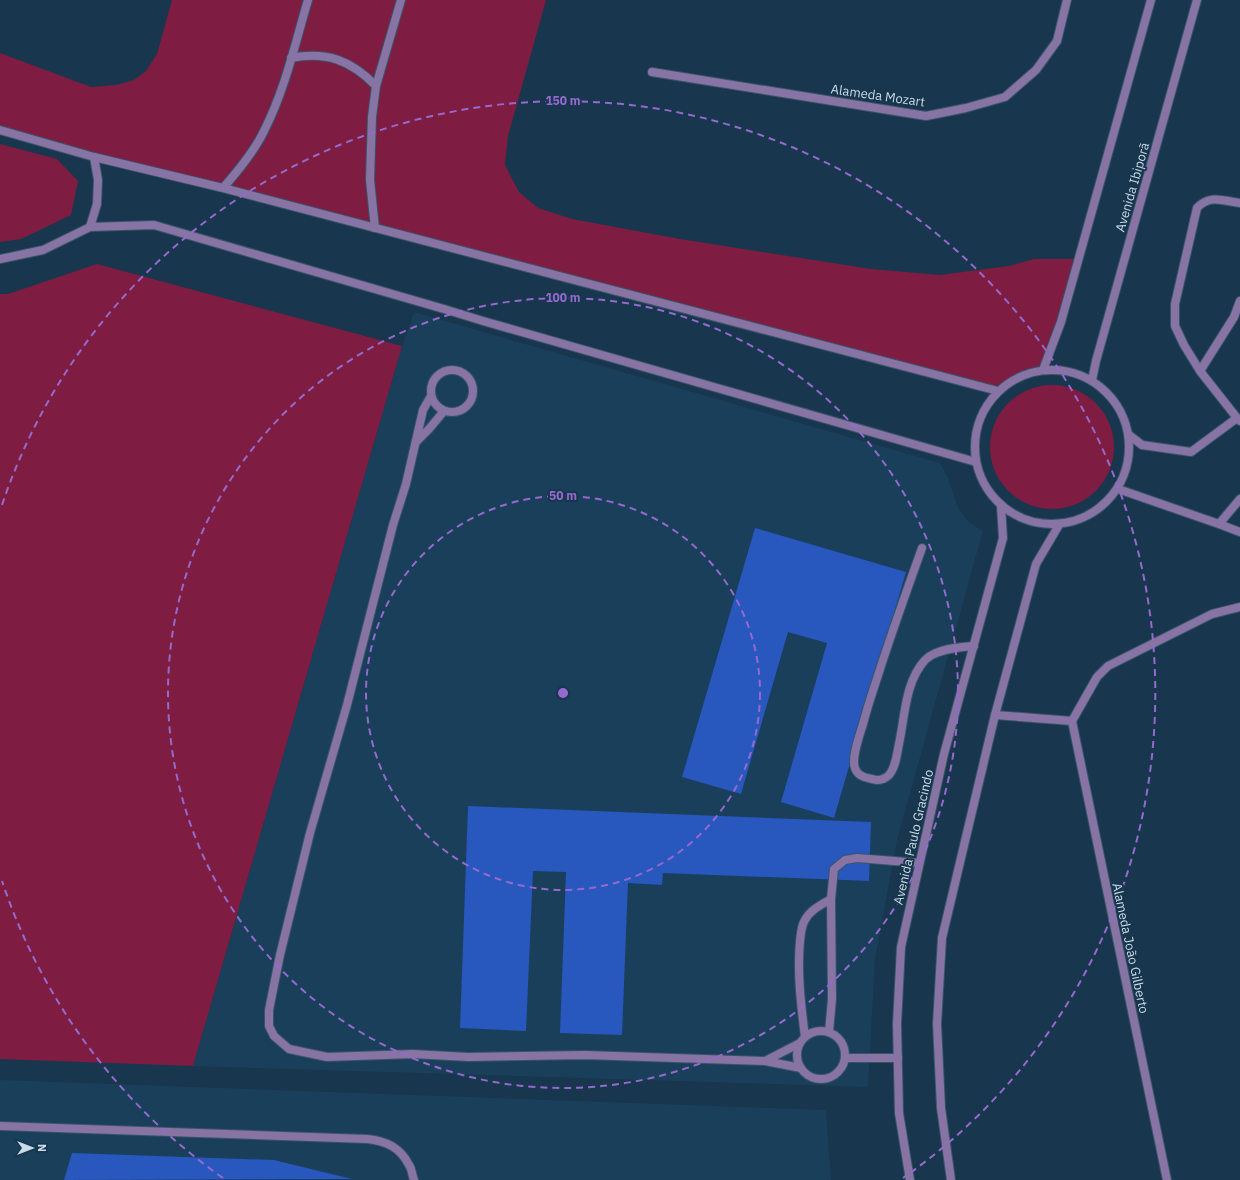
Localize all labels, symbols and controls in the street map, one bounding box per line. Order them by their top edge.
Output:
street label: Alameda Mozart [830,80,926,111]
text: 150 m [545,93,581,108]
street label: Avenida Ibiporã [1112,140,1153,234]
text: 100 m [545,290,581,305]
text: 50 m [549,488,577,503]
centre of rings [556,686,570,700]
street label: Avenida Paulo Gracindo [890,768,937,906]
street label: Alameda João Gilberto [1108,881,1153,1015]
north arrow [12,1128,52,1168]
text: N [35,1144,49,1152]

